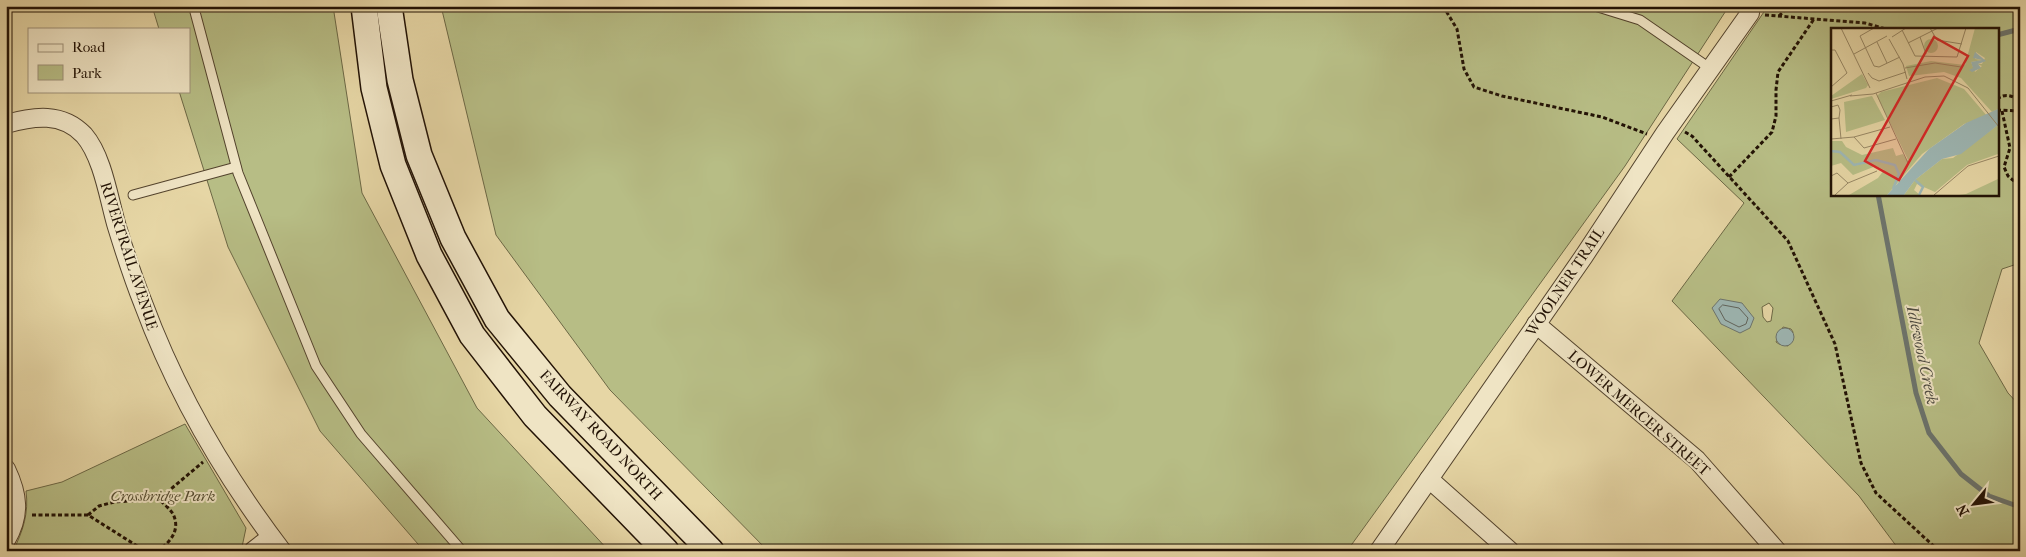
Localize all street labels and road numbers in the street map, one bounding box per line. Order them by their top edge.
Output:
street label: RIVERTRAIL AVENUE [97,180,161,332]
street label: WOOLNER TRAIL [1521,224,1608,341]
street label: LOWER MERCER STREET [1564,346,1714,480]
street label: FAIRWAY ROAD NORTH [536,366,666,504]

